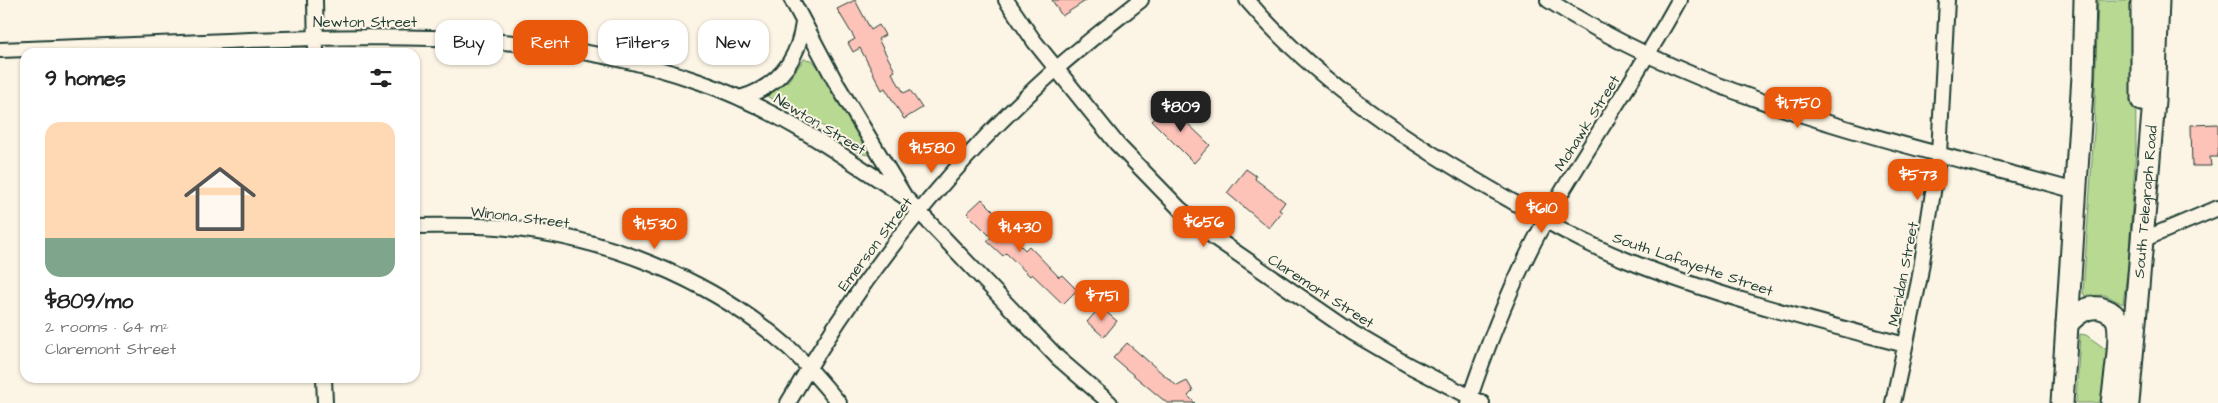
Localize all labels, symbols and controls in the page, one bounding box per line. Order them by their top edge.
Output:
street label: Newton Street [313,12,417,33]
chip: Buy [435,20,503,65]
chip: Rent [513,20,588,65]
chip: Filters [598,20,688,65]
chip: New [698,20,769,65]
text: 9 homes [45,64,126,93]
icon: filters [367,64,395,92]
street label: Mohawk Street [1549,71,1625,175]
pin: $1,750 [1757,86,1839,129]
street label: Newton Street [770,89,870,160]
pin: $809 [1151,90,1211,133]
text: $1,750 [1775,92,1821,114]
text: $809 [1162,96,1200,118]
street label: South Telegraph Road [2129,124,2163,279]
pin: $1,580 [891,132,973,174]
text: $1,580 [909,137,955,159]
icon: home [175,154,265,244]
pin: $573 [1888,158,1948,201]
text: $573 [1899,164,1937,186]
pin: $610 [1512,192,1572,234]
street label: Emerson Street [833,193,918,296]
text: $610 [1526,197,1558,219]
street label: Winona Street [469,201,571,234]
pin: $656 [1174,206,1234,248]
pin: $1,530 [614,208,696,250]
pin: $1,430 [979,210,1061,253]
text: $656 [1184,211,1224,233]
text: $1,530 [633,213,677,235]
text: $1,430 [999,216,1041,238]
street label: Meridan Street [1883,220,1924,328]
street label: South Lafayette Street [1609,227,1776,303]
street label: Claremont Street [1263,249,1378,334]
pin: $751 [1072,280,1132,322]
text: $751 [1086,285,1118,307]
text: $809/mo [45,287,133,316]
text: 2 rooms · 64 m² [45,316,169,338]
text: Claremont Street [45,338,176,360]

